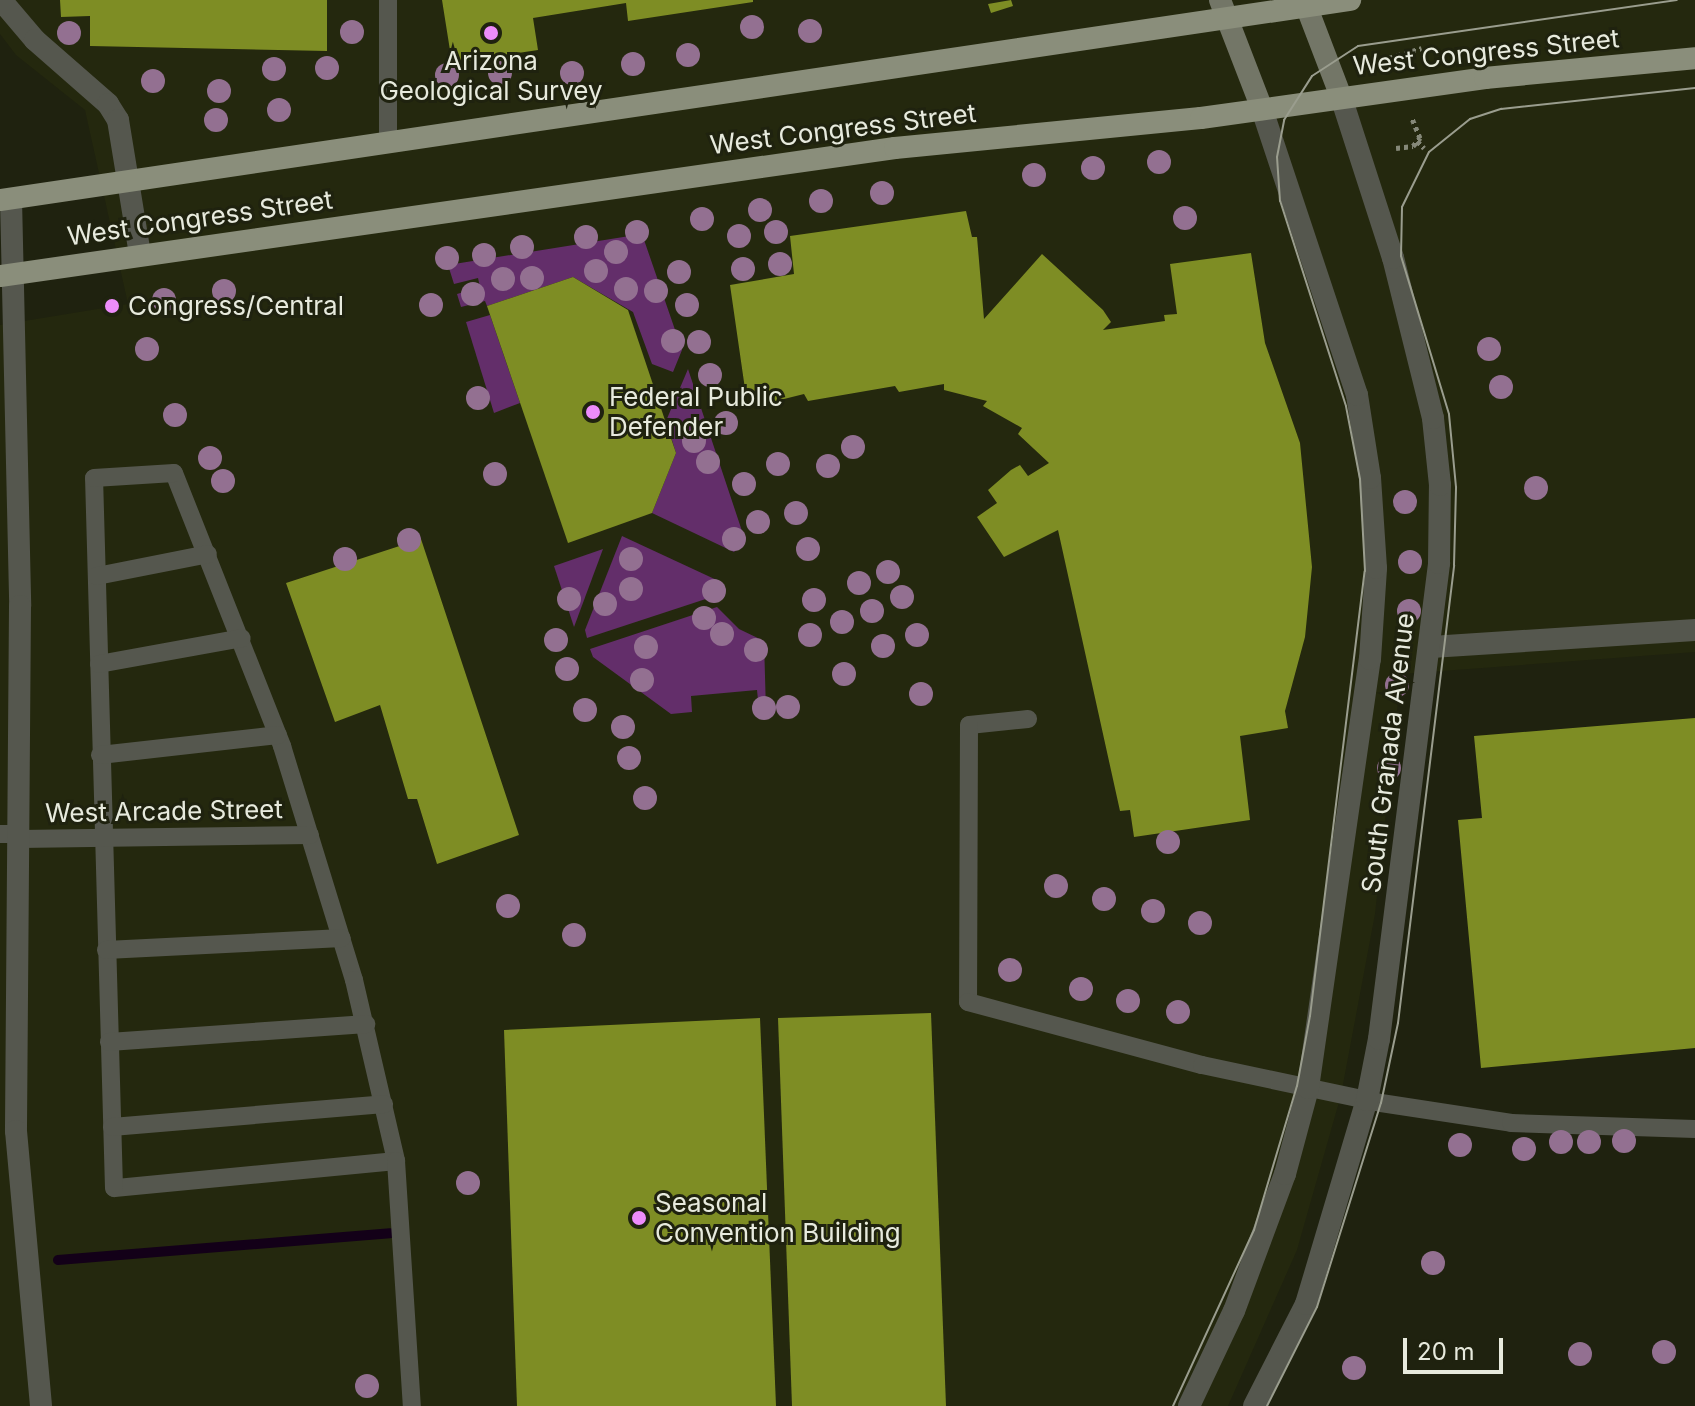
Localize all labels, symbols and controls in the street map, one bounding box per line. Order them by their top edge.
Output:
street label: West Congress Street [1351,23,1621,81]
marker: Arizona Geological Survey [482,24,500,42]
place label: Arizona Geological Survey [379,45,603,106]
street label: West Congress Street [708,97,978,161]
street label: West Congress Street [65,184,335,252]
place label: Congress/Central [128,290,344,322]
marker: Congress/Central [103,297,121,315]
place label: Federal Public Defender [609,381,783,442]
marker: Federal Public Defender [584,403,602,421]
street label: South Granada Avenue [1355,611,1421,895]
street label: West Arcade Street [45,793,283,829]
place label: Seasonal Convention Building [655,1187,901,1248]
marker: Seasonal Convention Building [630,1209,648,1227]
scale bar [1407,1322,1507,1372]
text: 20 m [1417,1337,1475,1366]

